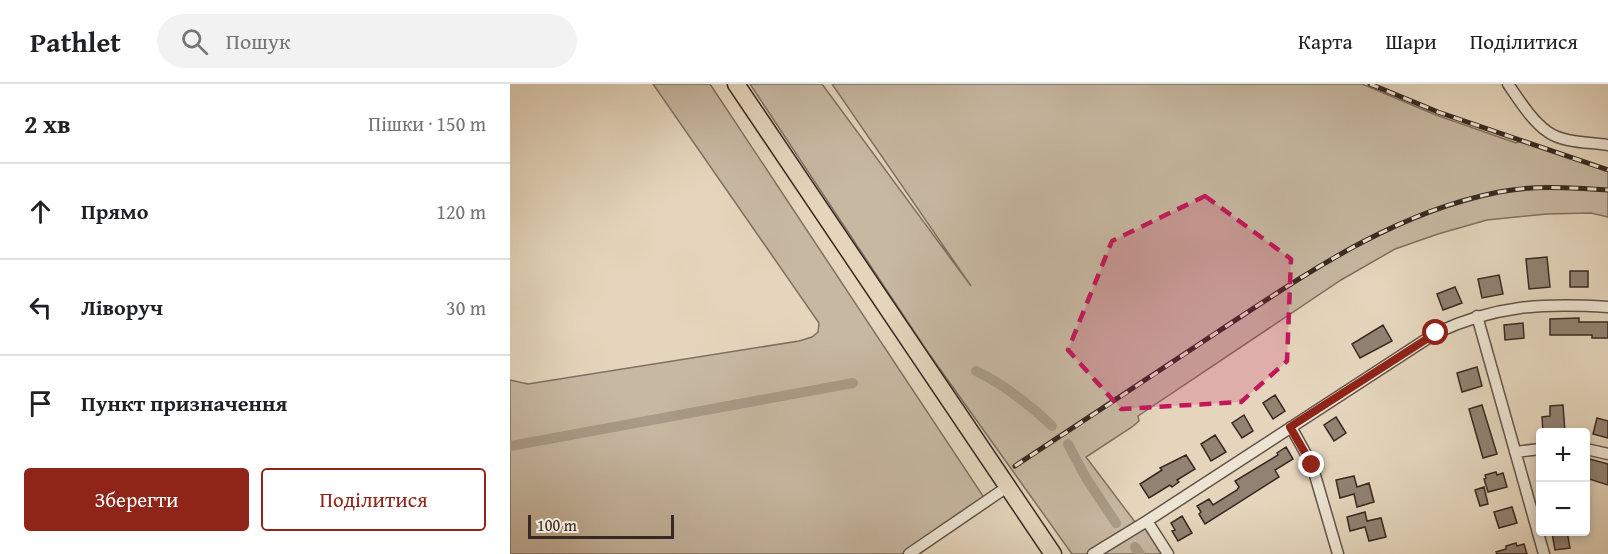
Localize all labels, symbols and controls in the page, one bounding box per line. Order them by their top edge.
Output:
search box [157,14,577,68]
text: Pathlet [30,21,121,62]
icon: search [178,25,211,58]
text: Пошук [226,25,291,57]
text: Карта [1298,26,1352,57]
text: Шари [1385,26,1437,57]
text: Поділитися [1470,26,1578,57]
text: 2 хв [24,104,71,143]
text: Пішки · 150 m [368,109,486,138]
icon: ahead [24,195,57,228]
text: Прямо [81,195,148,227]
text: 120 m [436,197,486,226]
icon: left [24,291,57,324]
text: Ліворуч [81,291,163,323]
text: 30 m [446,293,486,322]
route start [1422,319,1448,345]
icon: arrive [24,387,57,420]
text: Пункт призначення [81,387,287,419]
map controls [1536,428,1590,536]
button: + [1536,428,1590,482]
route end [1298,451,1324,477]
button: Зберегти [24,468,249,531]
button: Поділитися [261,468,486,531]
button: − [1536,482,1590,536]
scale bar [528,512,674,540]
text: 100 m [537,513,577,537]

